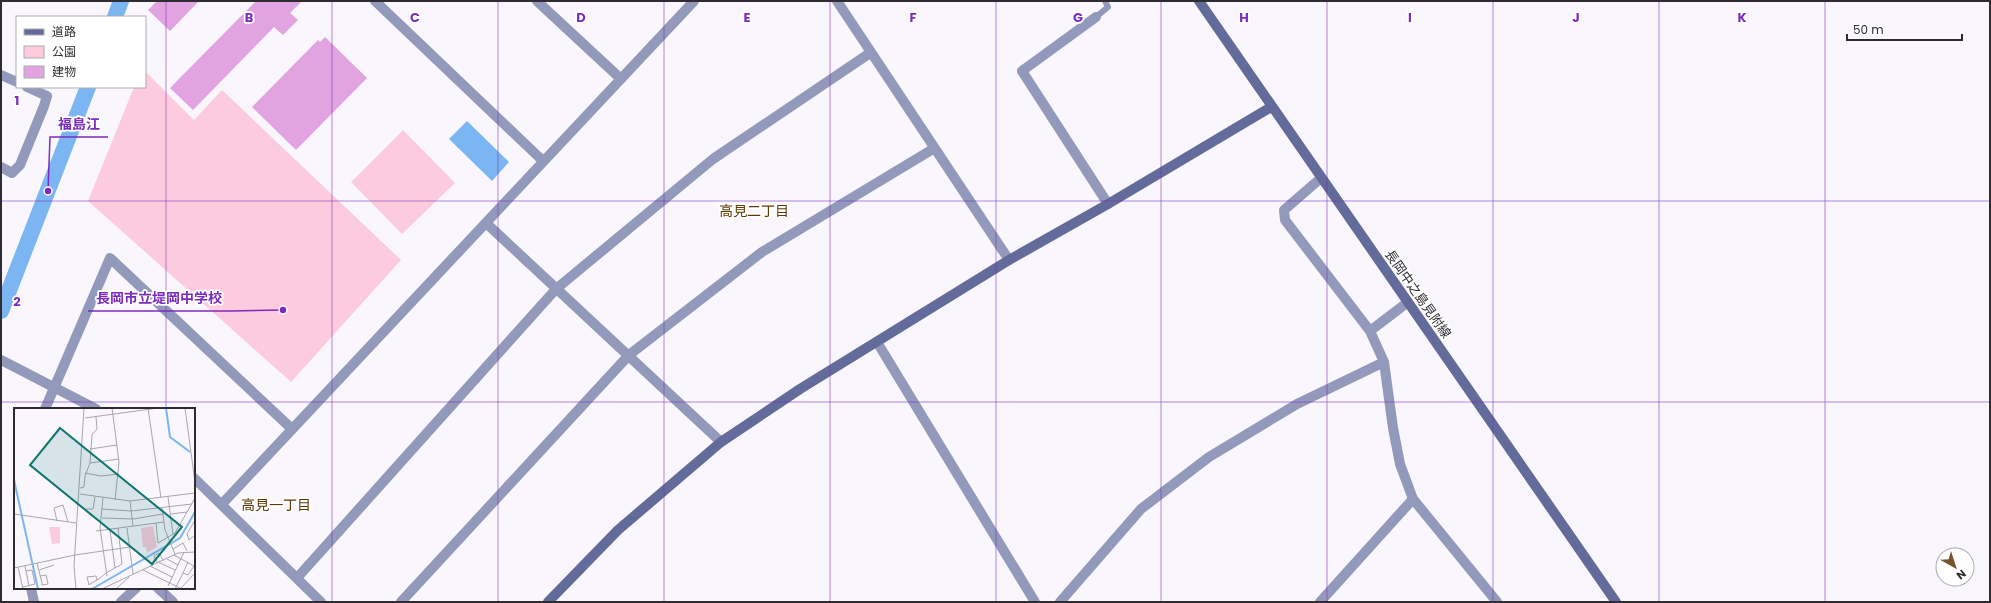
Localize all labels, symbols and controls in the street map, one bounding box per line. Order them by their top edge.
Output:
text: B [245,8,254,27]
text: C [410,8,420,27]
text: D [576,8,586,27]
text: E [743,8,751,27]
text: F [909,8,917,27]
text: G [1073,8,1083,27]
text: H [1239,8,1249,27]
text: I [1408,8,1412,27]
text: J [1572,8,1580,27]
text: K [1737,8,1747,27]
legend [16,16,146,88]
scale bar [1847,16,1962,42]
text: 50 m [1853,21,1884,38]
text: 道路 [52,23,76,40]
text: 公園 [52,43,76,60]
text: 建物 [52,63,76,80]
text: 1 [15,91,19,110]
callout: 福島江 [50,111,108,137]
text: 福島江 [58,114,100,134]
district label: 高見二丁目 [719,201,789,221]
street label: 長岡中之島見附線 [1380,246,1456,342]
callout: 長岡市立堤岡中学校 [88,285,230,311]
text: 長岡市立堤岡中学校 [96,288,222,308]
text: 2 [13,292,21,311]
inset map [14,408,195,589]
district label: 高見一丁目 [241,495,311,515]
north arrow [1935,547,1975,587]
text: N [1953,566,1970,584]

